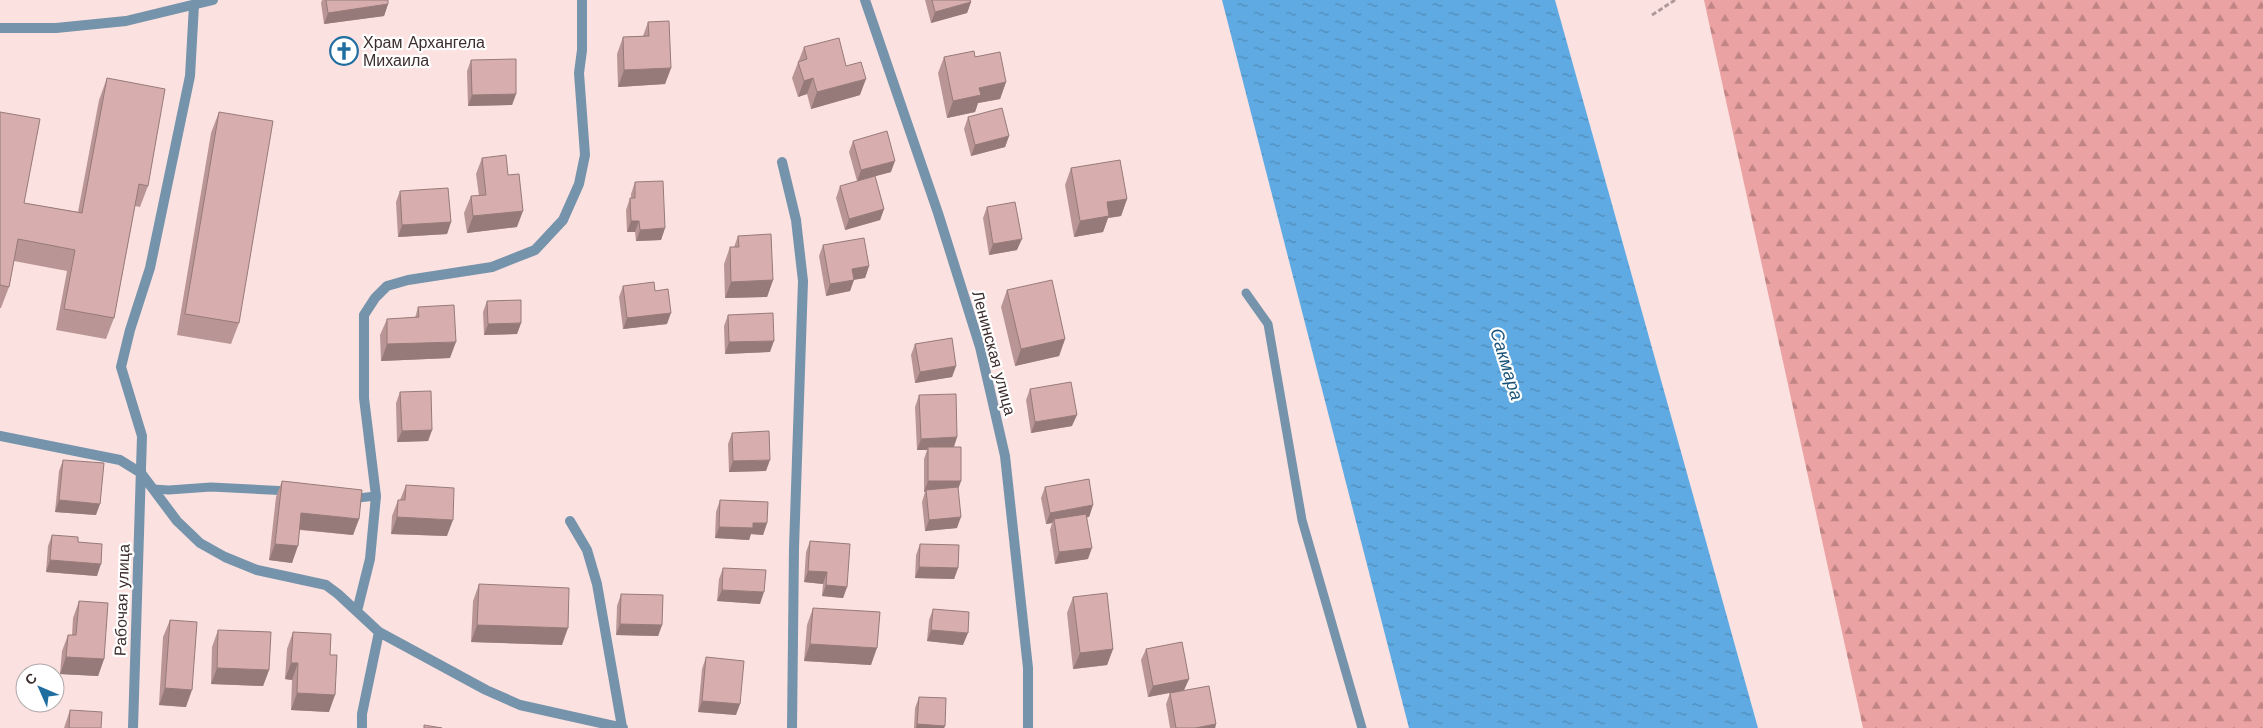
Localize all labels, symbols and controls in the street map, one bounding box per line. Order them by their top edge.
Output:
place label: Храм Архангела Михаила [363,33,485,70]
church icon: Храм Архангела Михаила [329,36,359,66]
street label: Ленинская улица [968,289,1020,418]
water label: Сакмара [1486,326,1528,402]
street label: Рабочая улица [111,544,133,656]
north arrow [15,663,65,713]
text: С [22,670,40,688]

